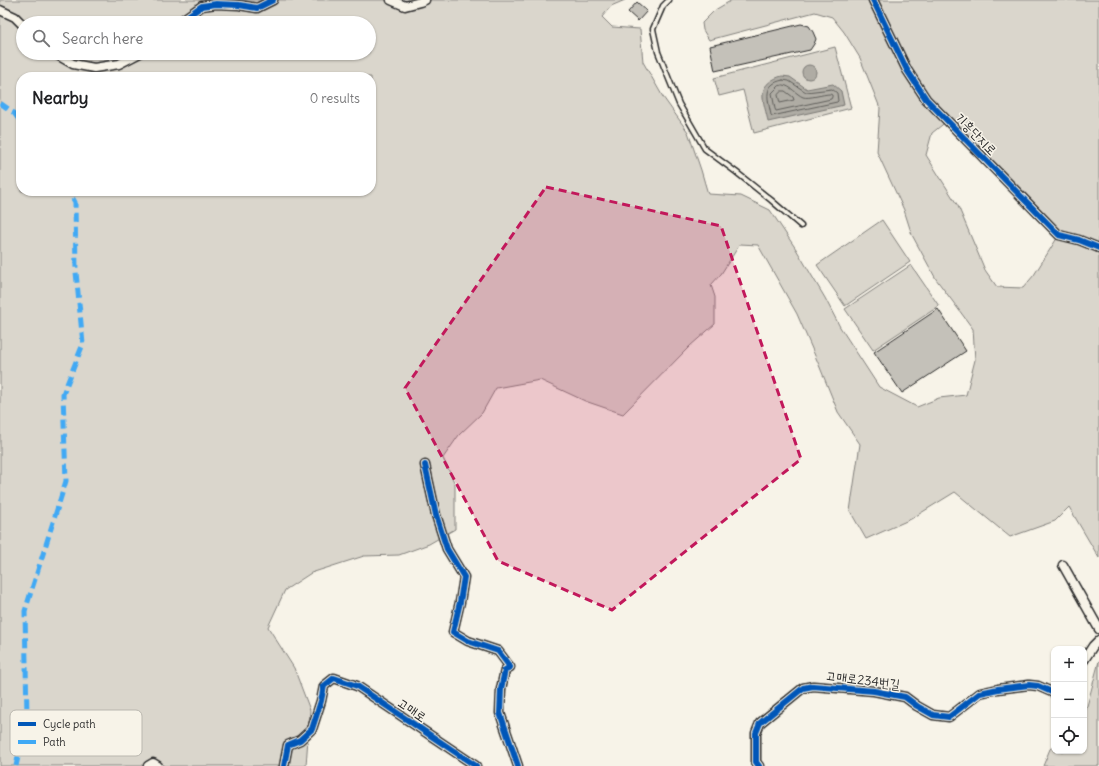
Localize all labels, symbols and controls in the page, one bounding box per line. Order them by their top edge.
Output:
search box [16,16,376,60]
icon: search [30,27,52,49]
text: Search here [62,29,143,48]
text: Nearby [32,87,88,109]
text: 0 results [310,90,360,107]
street label: 기흥단지로 [952,109,1000,159]
map controls [1051,646,1087,754]
button: + [1051,646,1087,682]
street label: 고매로234번길 [825,667,901,693]
button: − [1051,682,1087,718]
street label: 고매로 [394,694,430,726]
legend [10,710,142,756]
text: Cycle path [43,717,96,731]
button: locate [1051,718,1087,754]
text: Path [43,735,66,749]

